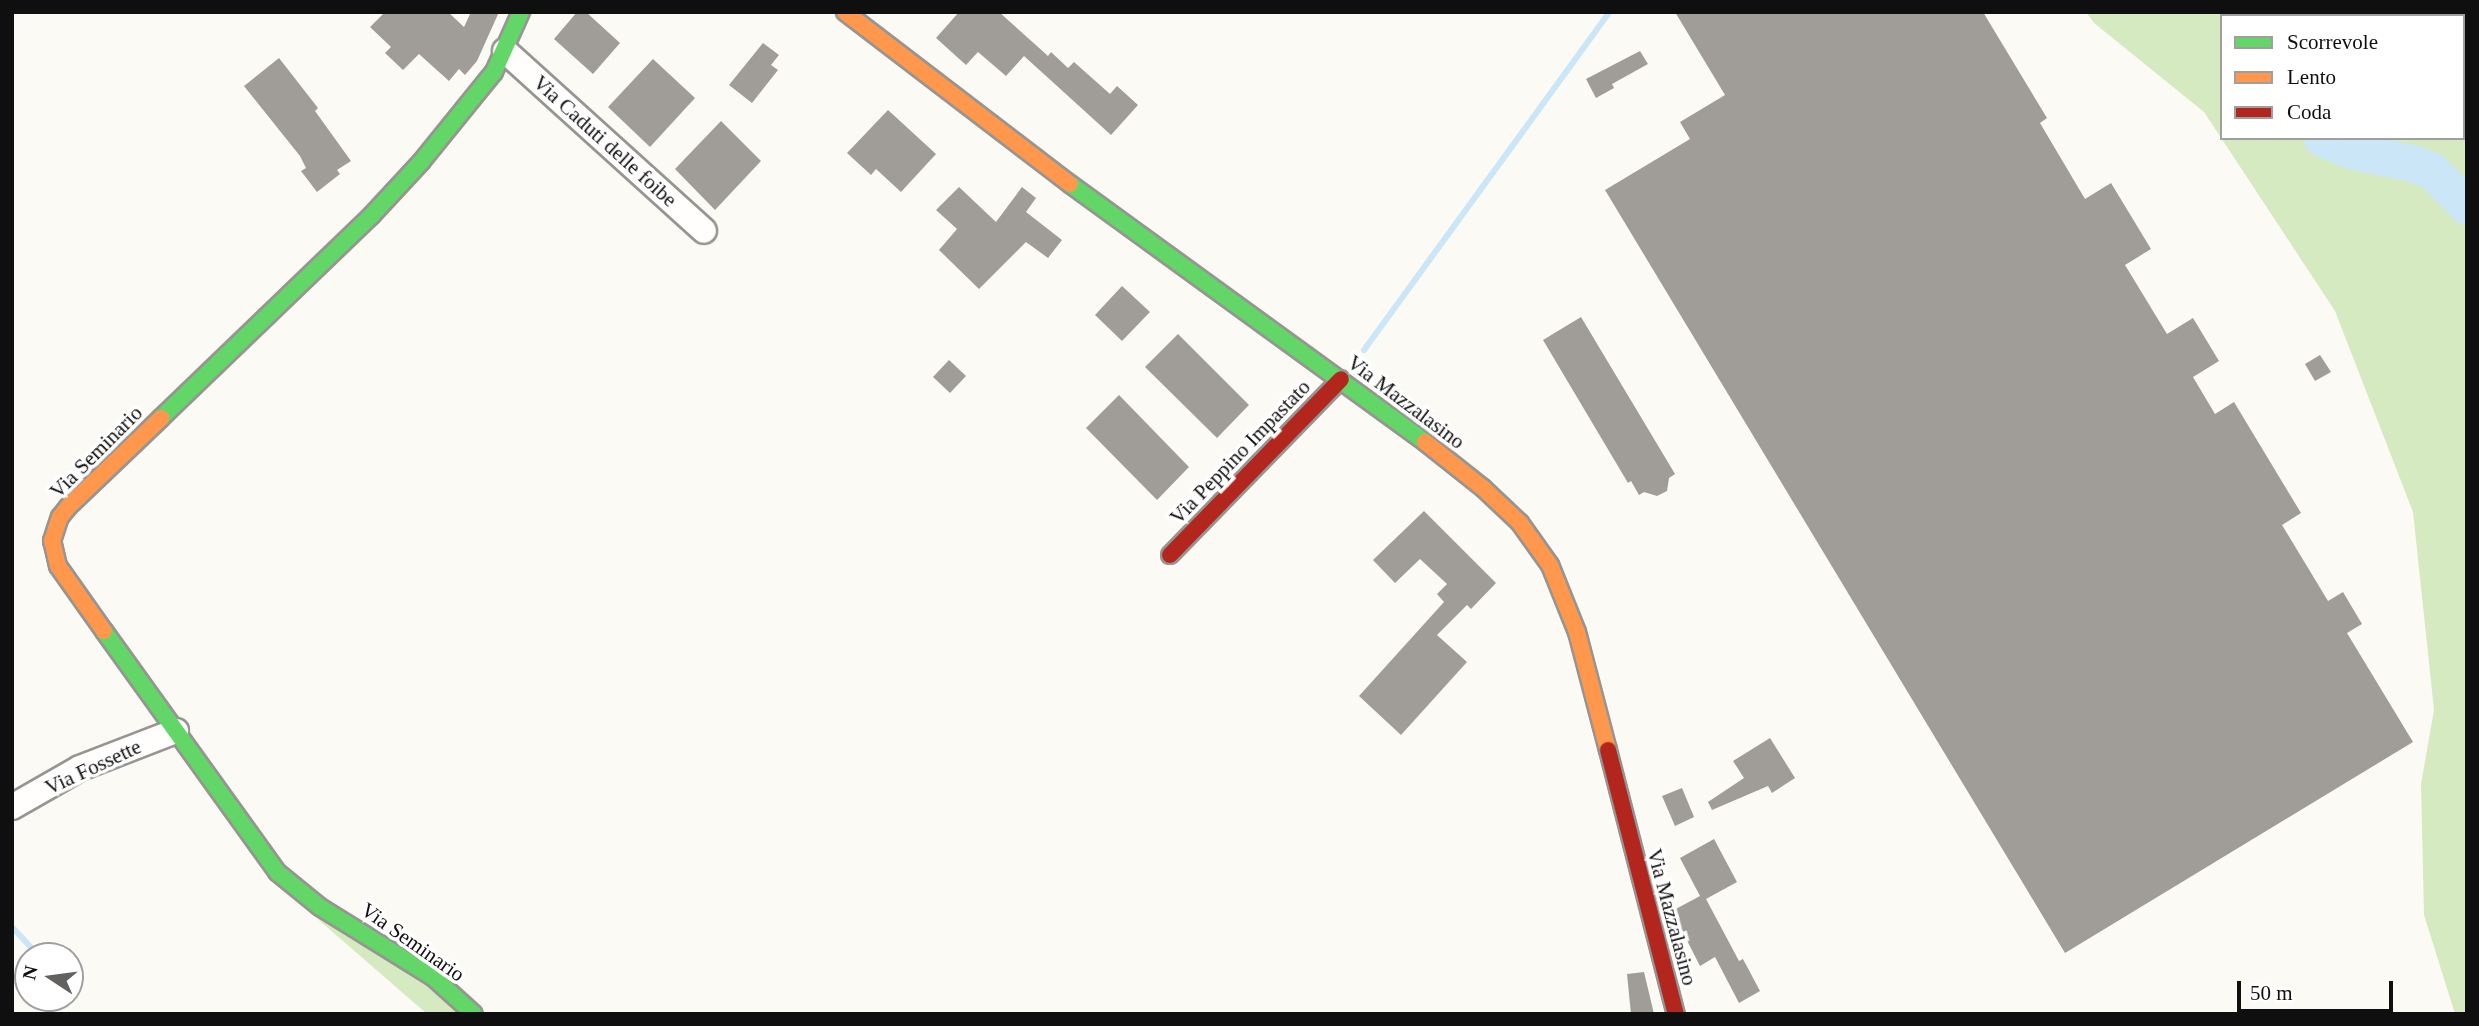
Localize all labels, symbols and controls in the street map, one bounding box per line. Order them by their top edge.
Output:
legend [2220,14,2465,140]
text: Scorrevole [2287,30,2378,54]
text: Lento [2287,65,2336,89]
street label: Via Caduti delle foibe [528,70,682,212]
text: Coda [2287,100,2331,124]
street label: Via Mazzalasino [1342,350,1470,454]
street label: Via Peppino Impastato [1165,374,1315,530]
street label: Via Seminario [44,400,148,504]
street label: Via Fossette [41,734,145,800]
street label: Via Mazzalasino [1642,846,1702,988]
street label: Via Seminario [356,897,470,987]
north arrow [14,942,84,1012]
text: N [18,964,42,982]
scale bar [2241,967,2397,1011]
text: 50 m [2250,981,2293,1005]

